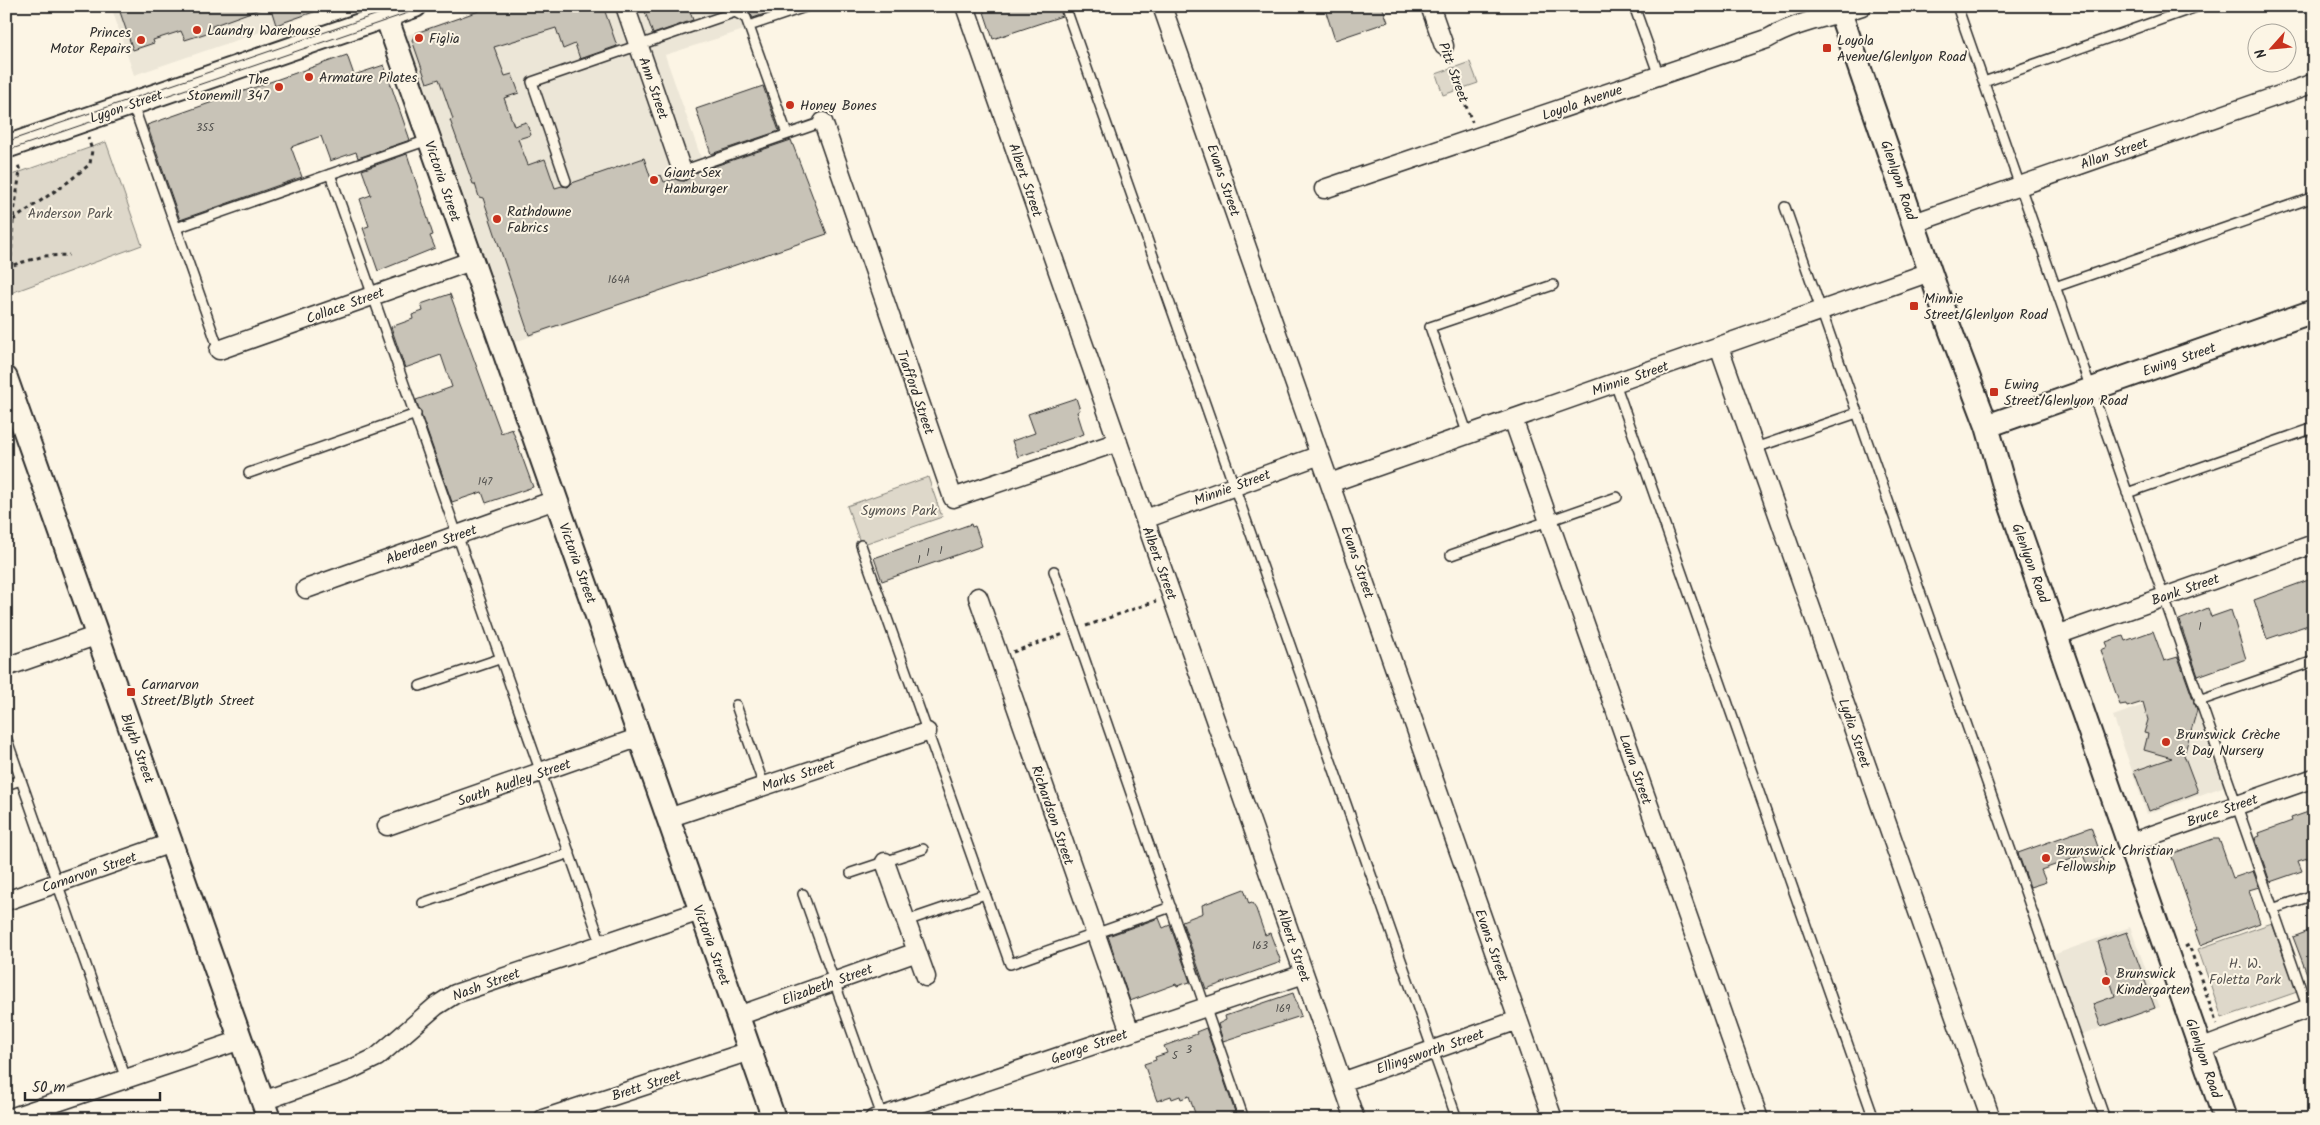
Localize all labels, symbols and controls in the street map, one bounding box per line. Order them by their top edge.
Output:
place label: Laundry Warehouse [207,20,321,42]
place label: Princes Motor Repairs [50,22,131,60]
north arrow [2248,22,2298,72]
marker: Laundry Warehouse [191,24,203,36]
place label: Figlia [429,28,460,50]
place label: Loyola Avenue/Glenlyon Road [1837,30,1967,68]
marker: Figlia [413,32,425,44]
marker: Princes Motor Repairs [135,34,147,46]
street label: Pitt Street [1432,39,1474,106]
marker: Loyola Avenue/Glenlyon Road [1821,42,1833,54]
text: N [2249,44,2273,62]
street label: Ann Street [632,54,674,123]
place label: Armature Pilates [319,67,417,89]
place label: The Stonemill 347 [187,69,270,107]
marker: Armature Pilates [303,71,315,83]
street label: Loyola Avenue [1539,79,1626,127]
marker: The Stonemill 347 [273,81,285,93]
street label: Lygon Street [87,84,166,130]
place label: Honey Bones [800,95,877,117]
marker: Honey Bones [784,99,796,111]
house number: 355 [196,119,215,137]
street label: Allan Street [2077,132,2152,176]
street label: Glenlyon Road [1874,137,1922,224]
street label: Victoria Street [418,138,466,225]
street label: Albert Street [1002,140,1048,221]
street label: Evans Street [1200,141,1246,220]
place label: Giant Sex Hamburger [664,162,729,200]
marker: Giant Sex Hamburger [648,174,660,186]
place label: Rathdowne Fabrics [507,201,572,239]
park label: Anderson Park [28,203,113,225]
marker: Rathdowne Fabrics [491,213,503,225]
house number: 164A [608,271,630,289]
street label: Collace Street [303,281,388,330]
place label: Minnie Street/Glenlyon Road [1924,288,2049,326]
marker: Minnie Street/Glenlyon Road [1908,300,1920,312]
street label: Ewing Street [2140,337,2219,383]
street label: Trafford Street [890,347,940,438]
street label: Minnie Street [1589,355,1672,402]
place label: Ewing Street/Glenlyon Road [2004,374,2129,412]
marker: Ewing Street/Glenlyon Road [1988,386,2000,398]
street label: Minnie Street [1191,464,1274,512]
house number: 147 [478,473,493,491]
park label: Symons Park [861,500,937,522]
street label: Aberdeen Street [383,519,480,571]
street label: Victoria Street [552,520,602,607]
street label: Glenlyon Road [2005,520,2055,607]
street label: Evans Street [1334,523,1380,602]
street label: Albert Street [1136,524,1183,604]
house number: 1 [939,542,943,560]
house number: 1 [926,544,930,562]
house number: 1 [917,551,921,569]
street label: Bank Street [2148,568,2223,612]
house number: 1 [2198,618,2202,636]
place label: Carnarvon Street/Blyth Street [141,674,255,712]
marker: Carnarvon Street/Blyth Street [125,686,137,698]
street label: Lydia Street [1832,696,1876,772]
street label: Blyth Street [114,710,160,787]
place label: Brunswick Crèche & Day Nursery [2176,724,2281,762]
street label: Laura Street [1613,731,1658,808]
marker: Brunswick Crèche & Day Nursery [2160,736,2172,748]
street label: South Audley Street [455,753,575,813]
street label: Marks Street [759,754,838,798]
street label: Richardson Street [1025,762,1080,869]
street label: Bruce Street [2184,788,2261,833]
place label: Brunswick Christian Fellowship [2056,840,2173,878]
street label: Carnarvon Street [39,846,140,899]
marker: Brunswick Christian Fellowship [2040,852,2052,864]
street label: Victoria Street [686,902,736,989]
street label: Albert Street [1270,905,1316,986]
street label: Evans Street [1468,906,1514,985]
house number: 163 [1252,937,1268,955]
park label: H. W. Foletta Park [2209,953,2281,991]
street label: Elizabeth Street [779,958,876,1012]
street label: Nash Street [449,962,524,1007]
place label: Brunswick Kindergarten [2116,963,2190,1001]
marker: Brunswick Kindergarten [2100,975,2112,987]
house number: 169 [1276,1000,1291,1018]
street label: Glenlyon Road [2179,1015,2227,1102]
street label: George Street [1048,1023,1131,1070]
street label: Ellingsworth Street [1373,1023,1488,1081]
house number: 3 [1186,1041,1192,1059]
house number: 5 [1172,1047,1179,1065]
street label: Brett Street [609,1064,684,1108]
scale bar [25,1070,160,1102]
text: 50 m [32,1076,66,1100]

